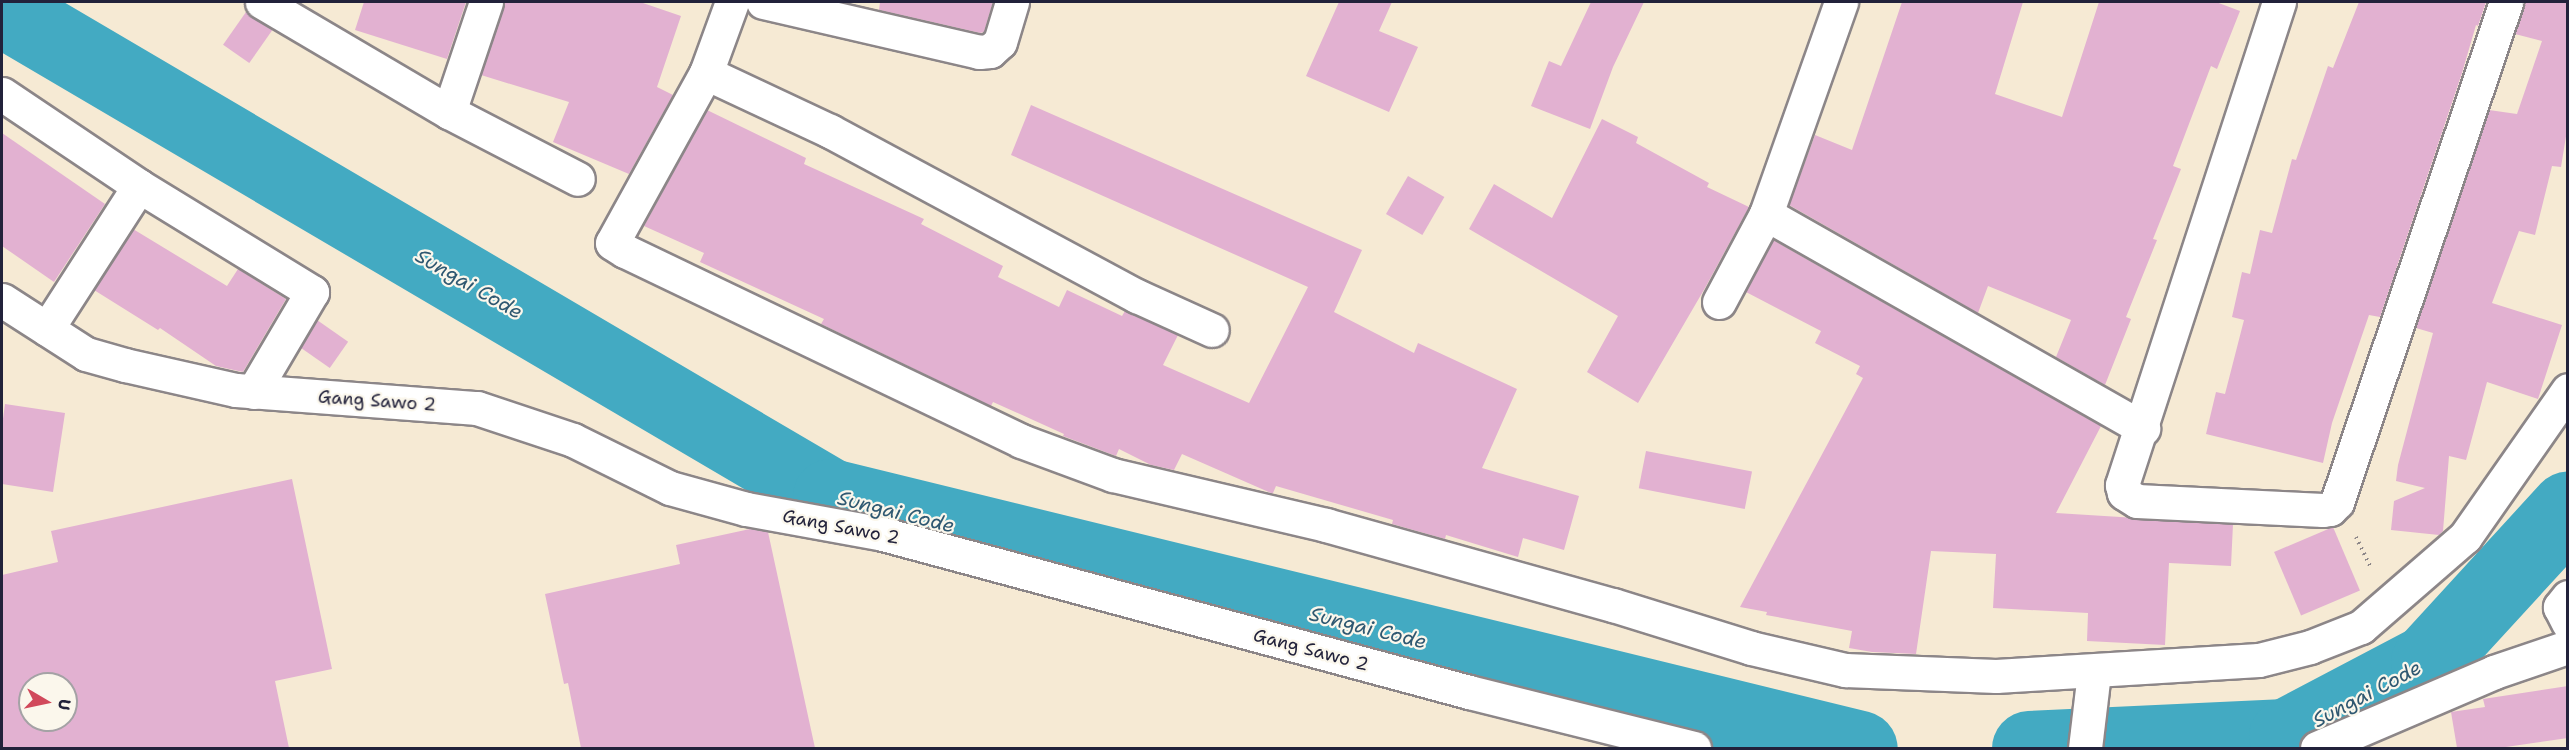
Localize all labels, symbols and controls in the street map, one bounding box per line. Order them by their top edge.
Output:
water label: Sungai Code [411,244,527,324]
street label: Gang Sawo 2 [317,386,437,416]
water label: Sungai Code [835,486,957,538]
street label: Gang Sawo 2 [781,505,901,549]
water label: Sungai Code [1307,602,1429,654]
street label: Gang Sawo 2 [1251,624,1371,676]
water label: Sungai Code [2309,655,2425,733]
north arrow [18,672,78,732]
text: U [53,698,76,712]

